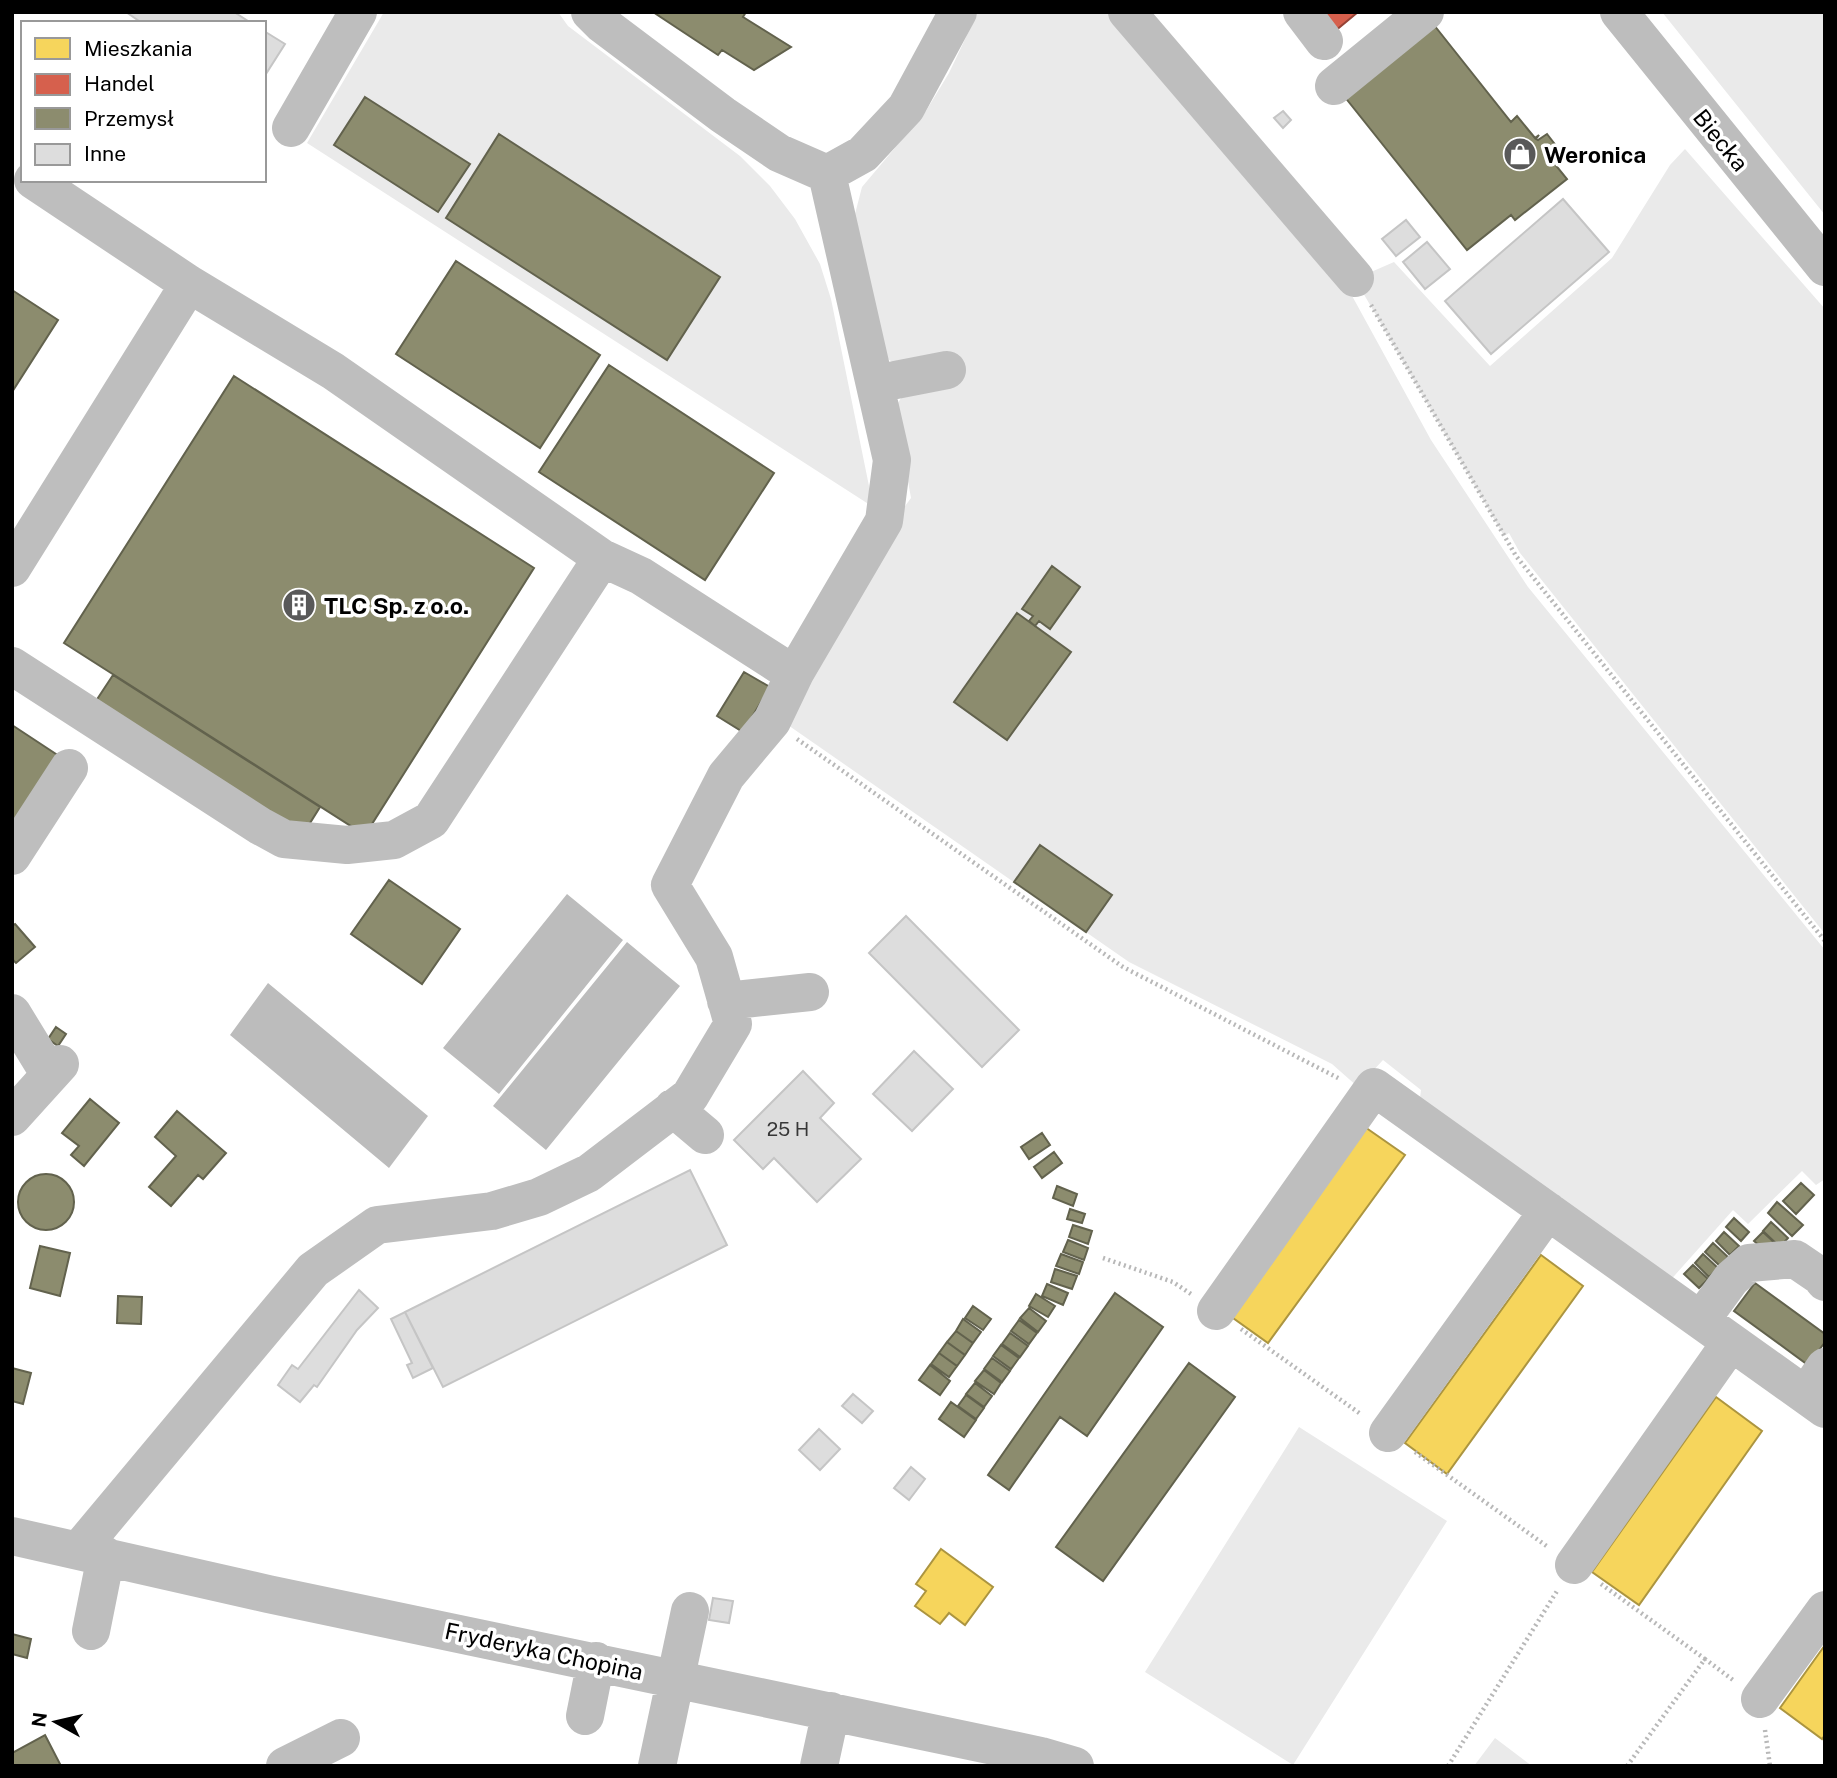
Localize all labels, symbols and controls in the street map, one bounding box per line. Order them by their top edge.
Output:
legend [21,21,266,182]
text: Mieszkania [84,36,192,61]
text: Handel [84,71,155,96]
street label: Biecka [1688,104,1754,176]
text: Przemysł [84,106,175,131]
shop icon: Weronica [1501,135,1539,173]
text: Inne [84,141,126,166]
place label: Weronica [1544,141,1646,168]
building icon: TLC Sp. z o.o. [280,586,318,624]
place label: TLC Sp. z o.o. [324,592,469,619]
house number: 25 H [767,1118,809,1140]
street label: Fryderyka Chopina [442,1617,646,1685]
north arrow [21,1687,91,1757]
text: N [27,1711,51,1729]

